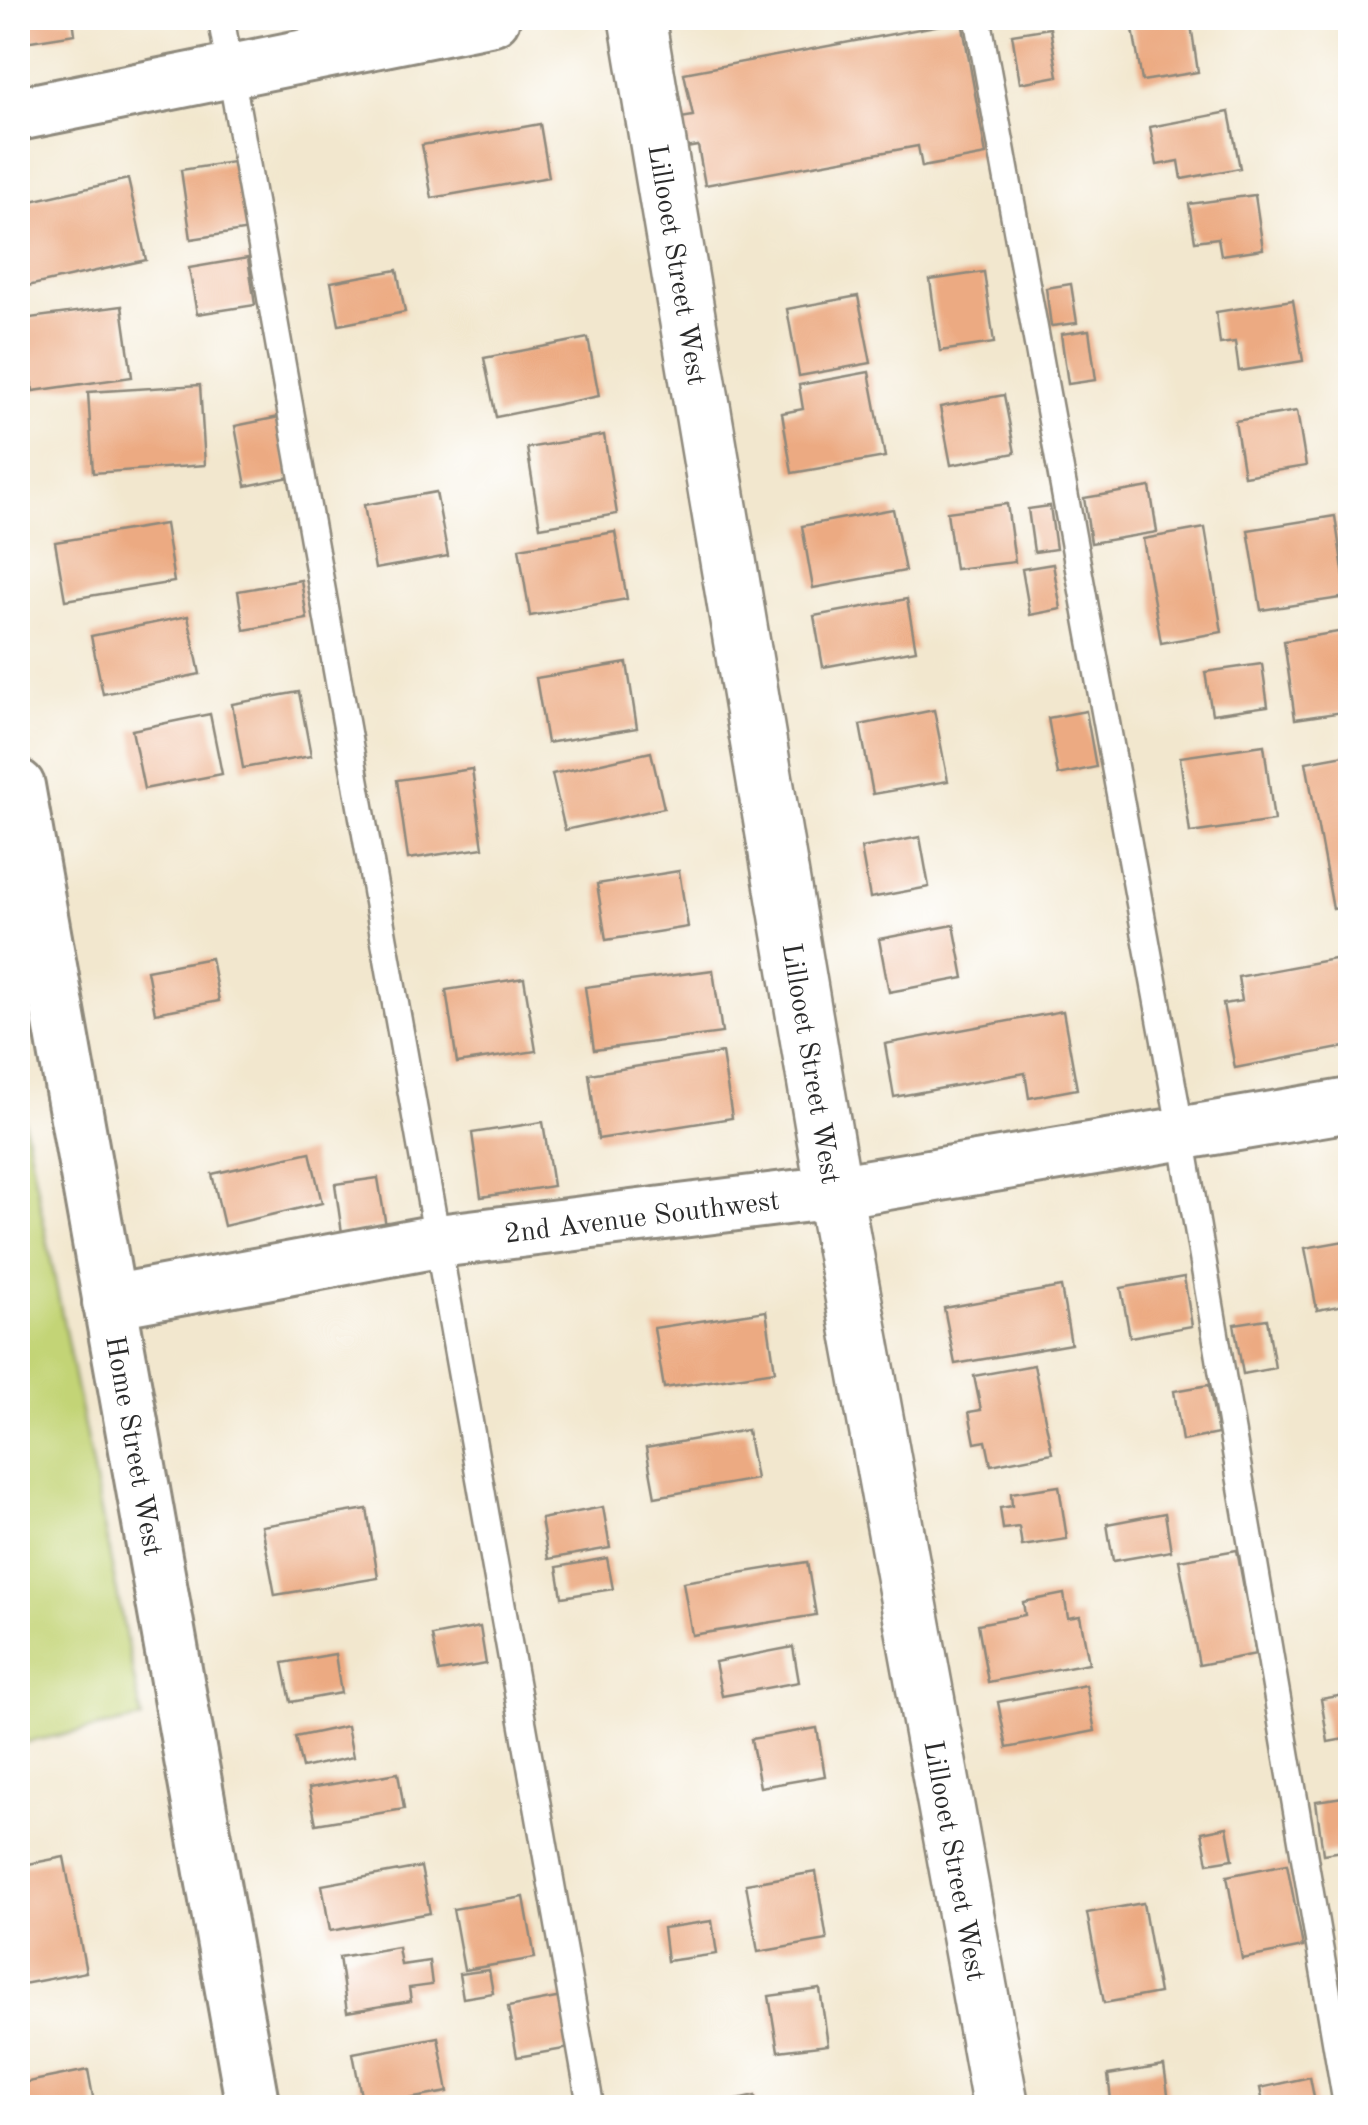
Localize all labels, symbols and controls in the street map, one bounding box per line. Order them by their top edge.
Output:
street label: Lillooet Street West [641,142,709,388]
street label: Lillooet Street West [775,941,843,1187]
street label: 2nd Avenue Southwest [503,1188,781,1250]
street label: Home Street West [99,1334,166,1558]
street label: Lillooet Street West [917,1739,989,1984]

